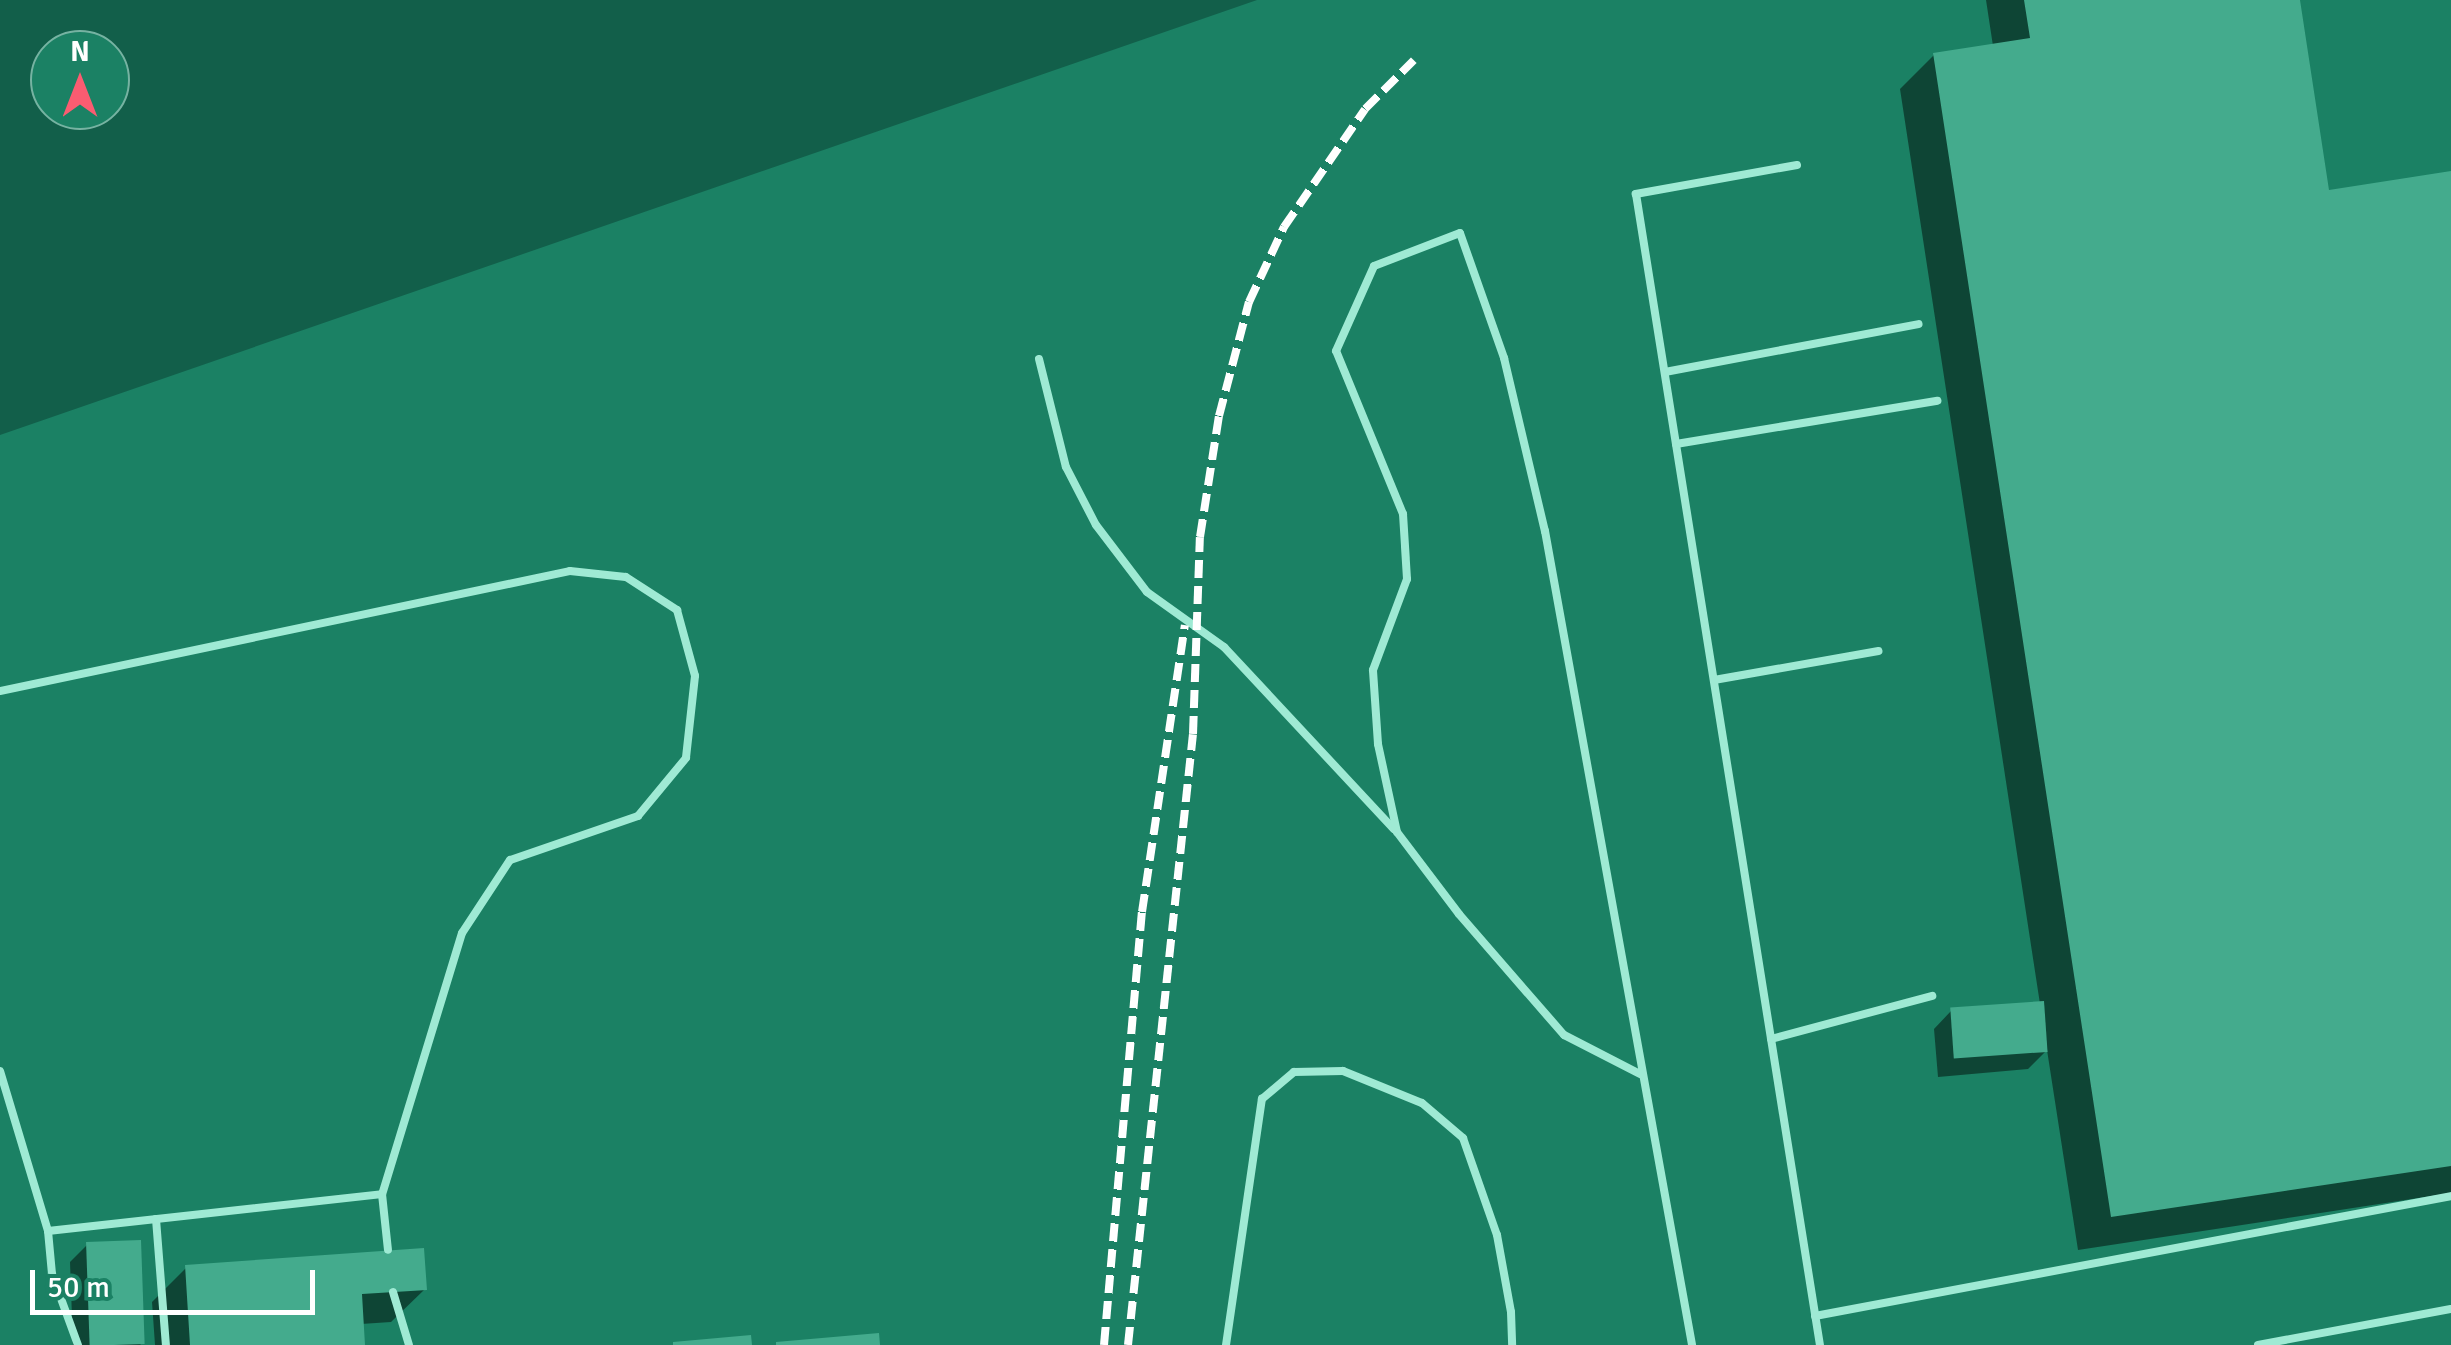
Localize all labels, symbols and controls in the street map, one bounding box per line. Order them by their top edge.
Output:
north arrow [30,30,130,130]
text: N [70,35,90,69]
scale bar [35,1250,320,1312]
text: 50 m [47,1269,110,1306]

